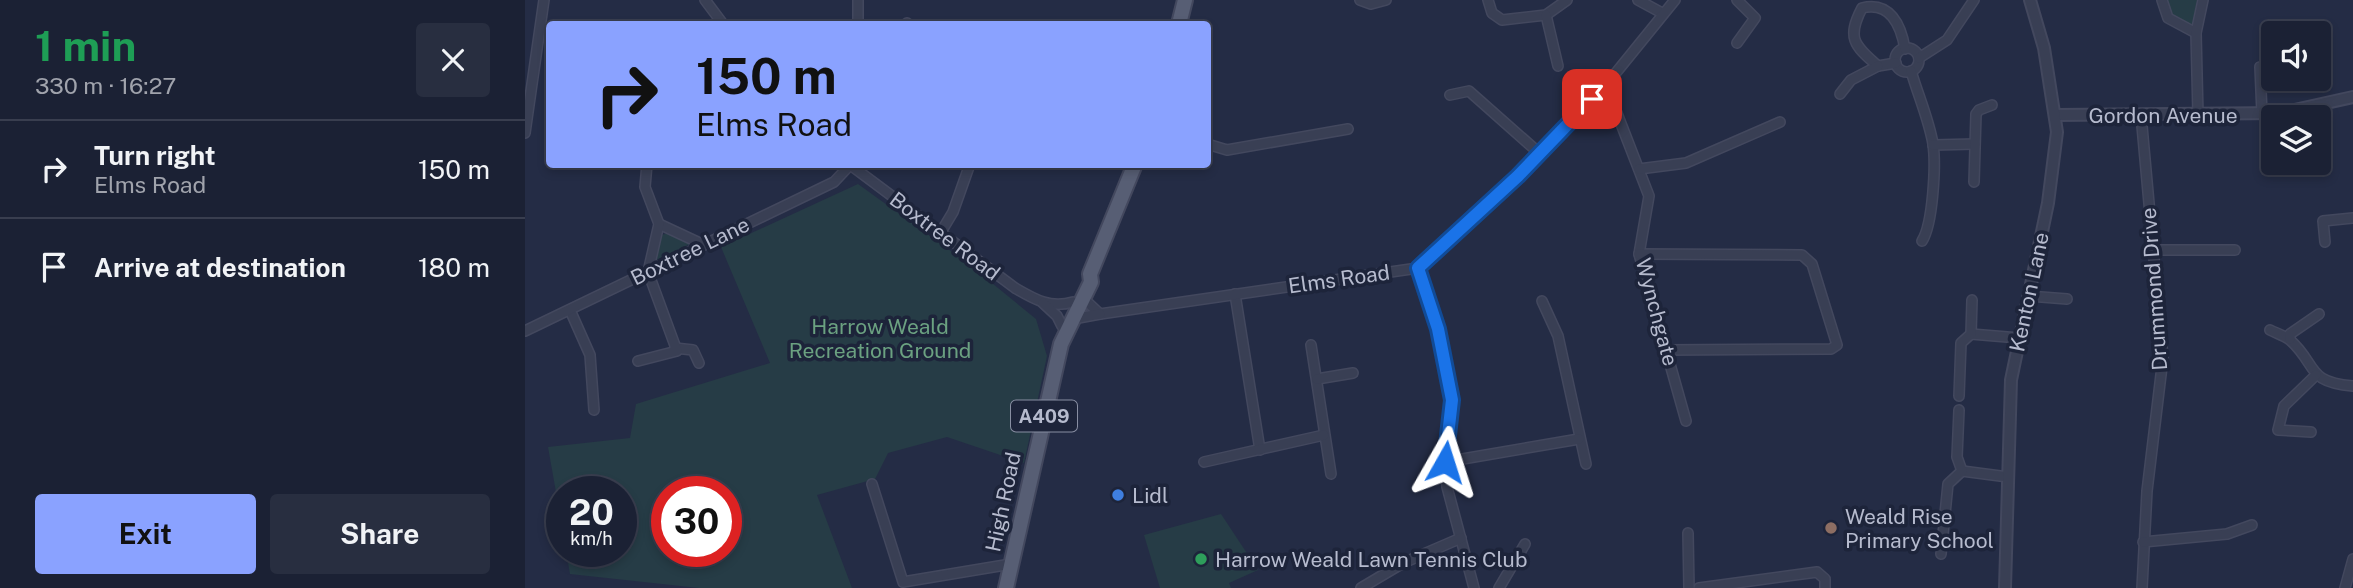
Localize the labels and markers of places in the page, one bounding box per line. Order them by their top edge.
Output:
pin [1562,69,1622,129]
place label: Lidl [1132,483,1168,508]
marker: Lidl [1110,487,1126,503]
place label: Weald Rise Primary School [1845,504,1994,553]
marker: Weald Rise Primary School [1823,520,1839,536]
place label: Harrow Weald Lawn Tennis Club [1215,547,1527,572]
marker: Harrow Weald Lawn Tennis Club [1193,551,1209,567]

